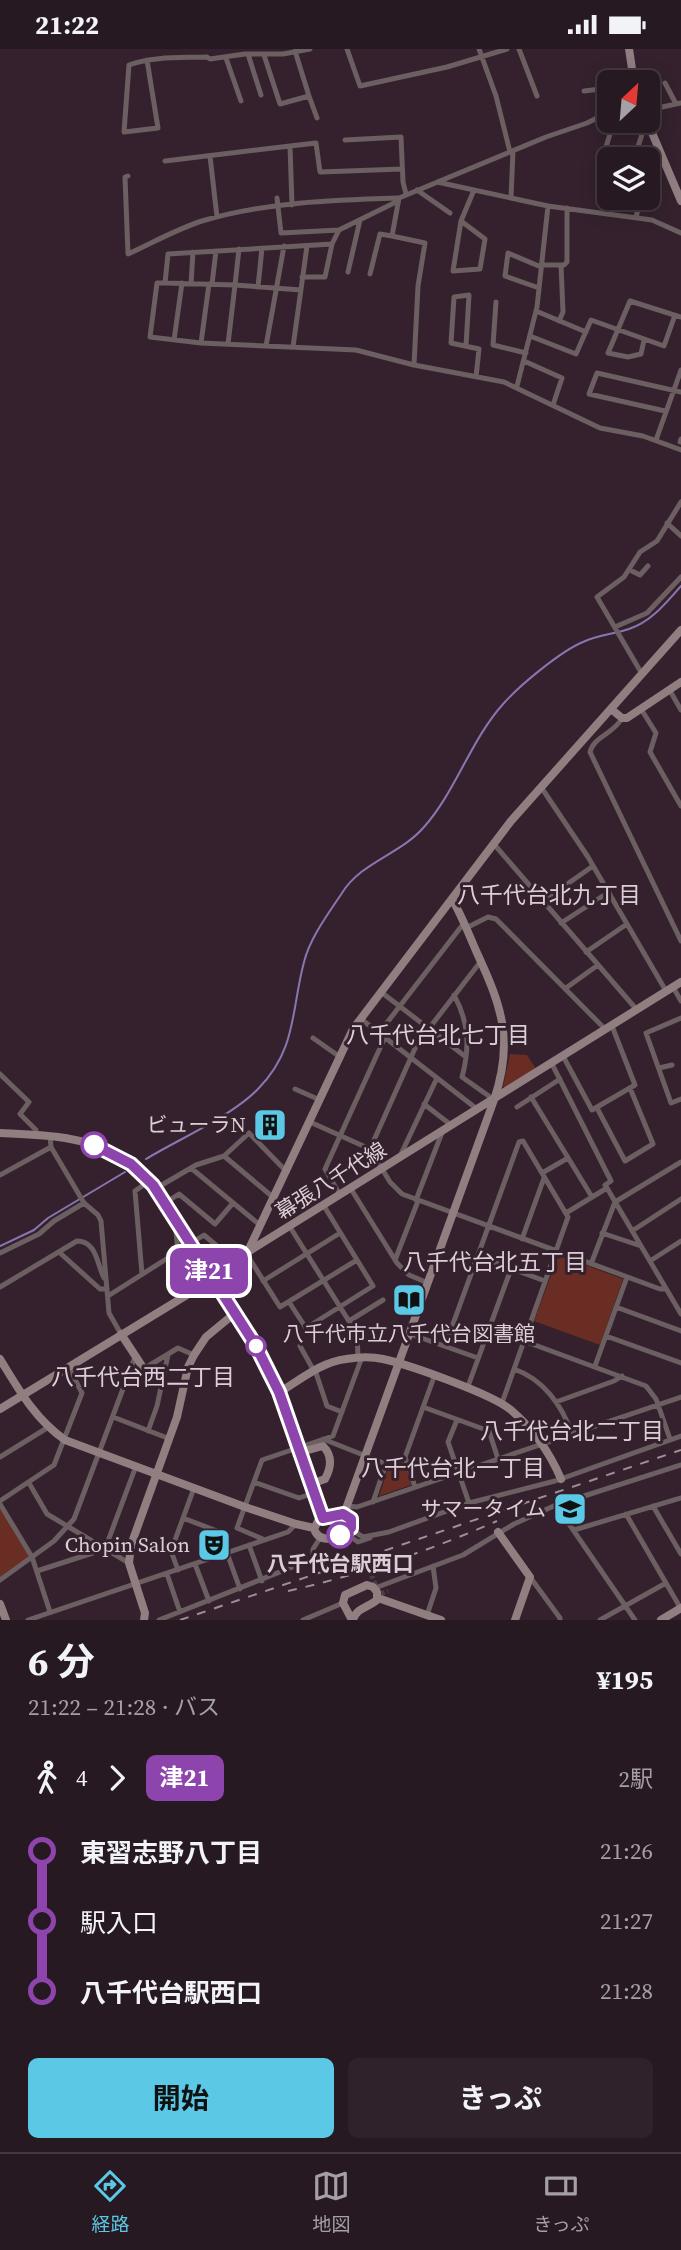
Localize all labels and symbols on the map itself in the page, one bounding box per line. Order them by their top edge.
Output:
north arrow [597,70,660,133]
district label: 八千代台北九丁目 [457,879,641,911]
district label: 八千代台北七丁目 [346,1019,530,1051]
building icon: ビューラN [251,1106,289,1144]
place label: ビューラN [147,1110,246,1139]
unlabelled marker [81,1132,107,1158]
street label: 幕張八千代線 [270,1135,392,1226]
district label: 八千代台北五丁目 [403,1246,587,1278]
line badge: 津21 [169,1248,249,1294]
library icon: 八千代市立八千代台図書館 [390,1281,428,1319]
place label: 八千代市立八千代台図書館 [283,1319,535,1348]
unlabelled marker [246,1336,266,1356]
district label: 八千代台西二丁目 [51,1361,235,1393]
district label: 八千代台北二丁目 [480,1415,664,1447]
district label: 八千代台北一丁目 [361,1452,545,1484]
school or university icon: サマータイム [551,1490,589,1528]
place label: サマータイム [420,1494,546,1523]
marker: 八千代台駅西口 [327,1522,353,1548]
theatre icon: Chopin Salon [195,1526,233,1564]
place label: Chopin Salon [65,1530,190,1559]
place label: 八千代台駅西口 [267,1549,414,1578]

